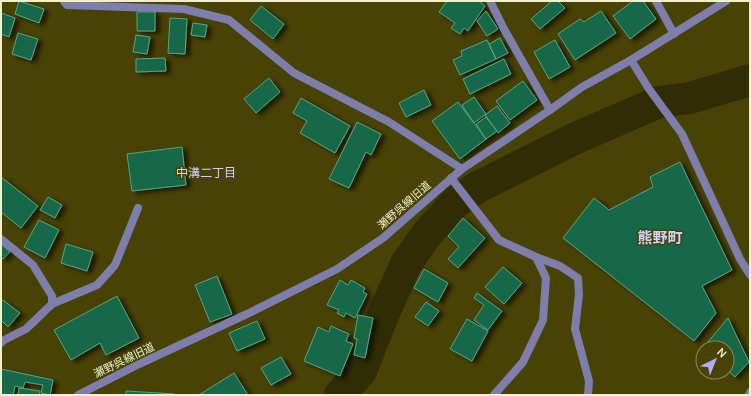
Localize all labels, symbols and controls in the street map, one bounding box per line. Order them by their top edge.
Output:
district label: 中溝二丁目 [176,164,236,181]
street label: 瀬野呉線旧道 [374,177,433,232]
district label: 熊野町 [637,227,683,248]
street label: 瀬野呉線旧道 [91,338,157,381]
north arrow [695,340,735,380]
text: N [714,344,730,361]

